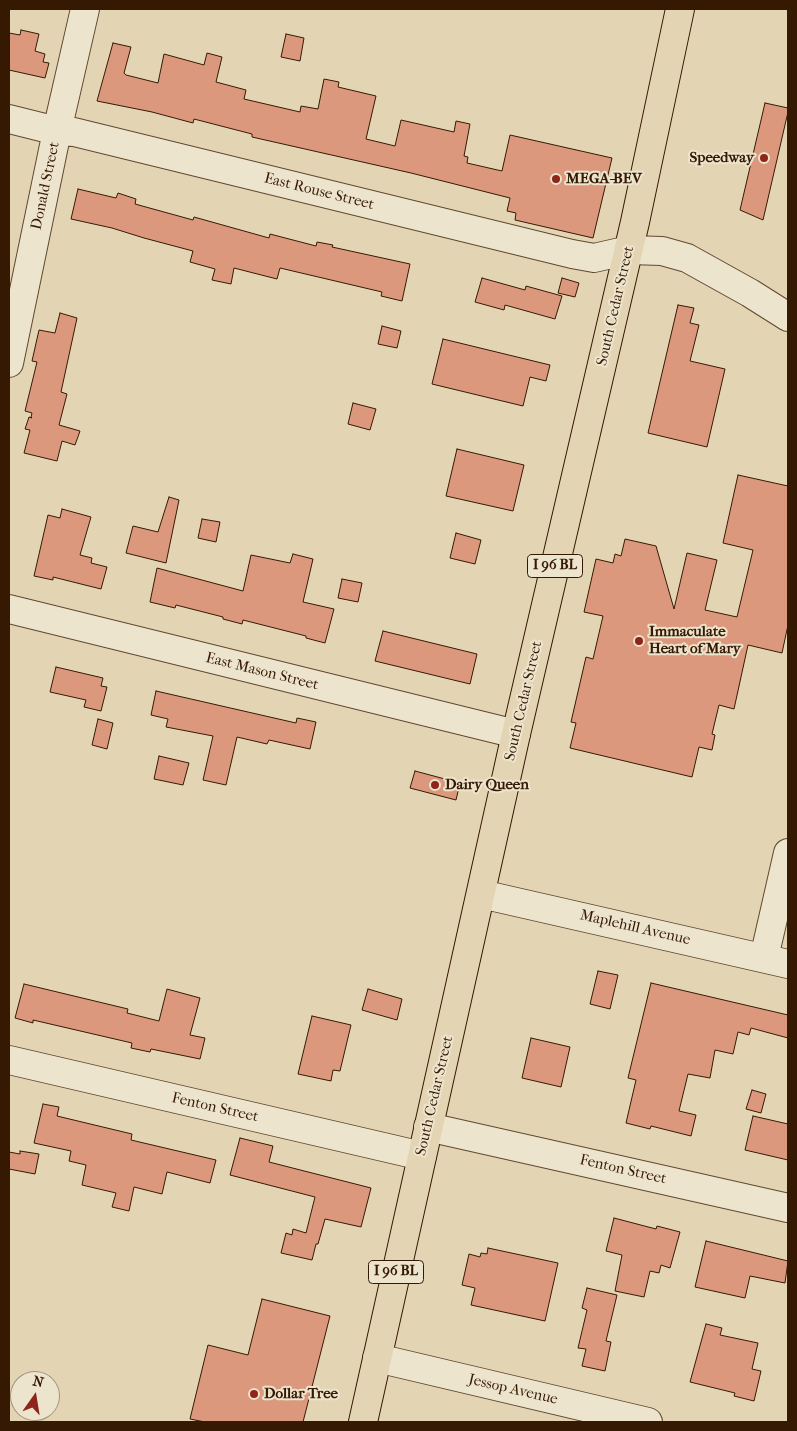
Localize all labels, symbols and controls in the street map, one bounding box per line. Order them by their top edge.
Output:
street label: Donald Street [28,140,64,232]
place label: Speedway [690,149,754,167]
marker: Speedway [758,152,770,164]
street label: East Rouse Street [262,170,376,214]
place label: MEGA-BEV [566,170,642,188]
marker: MEGA-BEV [550,173,562,185]
street label: South Cedar Street [593,244,639,368]
road number: I 96 BL [528,554,582,578]
place label: Immaculate Heart of Mary [649,623,741,658]
marker: Immaculate Heart of Mary [633,635,645,647]
street label: South Cedar Street [501,639,547,763]
street label: East Mason Street [204,649,320,695]
place label: Dairy Queen [445,776,529,794]
marker: Dairy Queen [429,779,441,791]
street label: Maplehill Avenue [578,907,692,949]
street label: South Cedar Street [412,1034,458,1158]
street label: Fenton Street [170,1089,260,1127]
street label: Fenton Street [578,1151,668,1189]
road number: I 96 BL [368,1260,424,1284]
north arrow [10,1371,60,1421]
street label: Jessop Avenue [467,1371,559,1409]
text: N [31,1372,45,1391]
place label: Dollar Tree [264,1385,338,1403]
marker: Dollar Tree [248,1388,260,1400]

